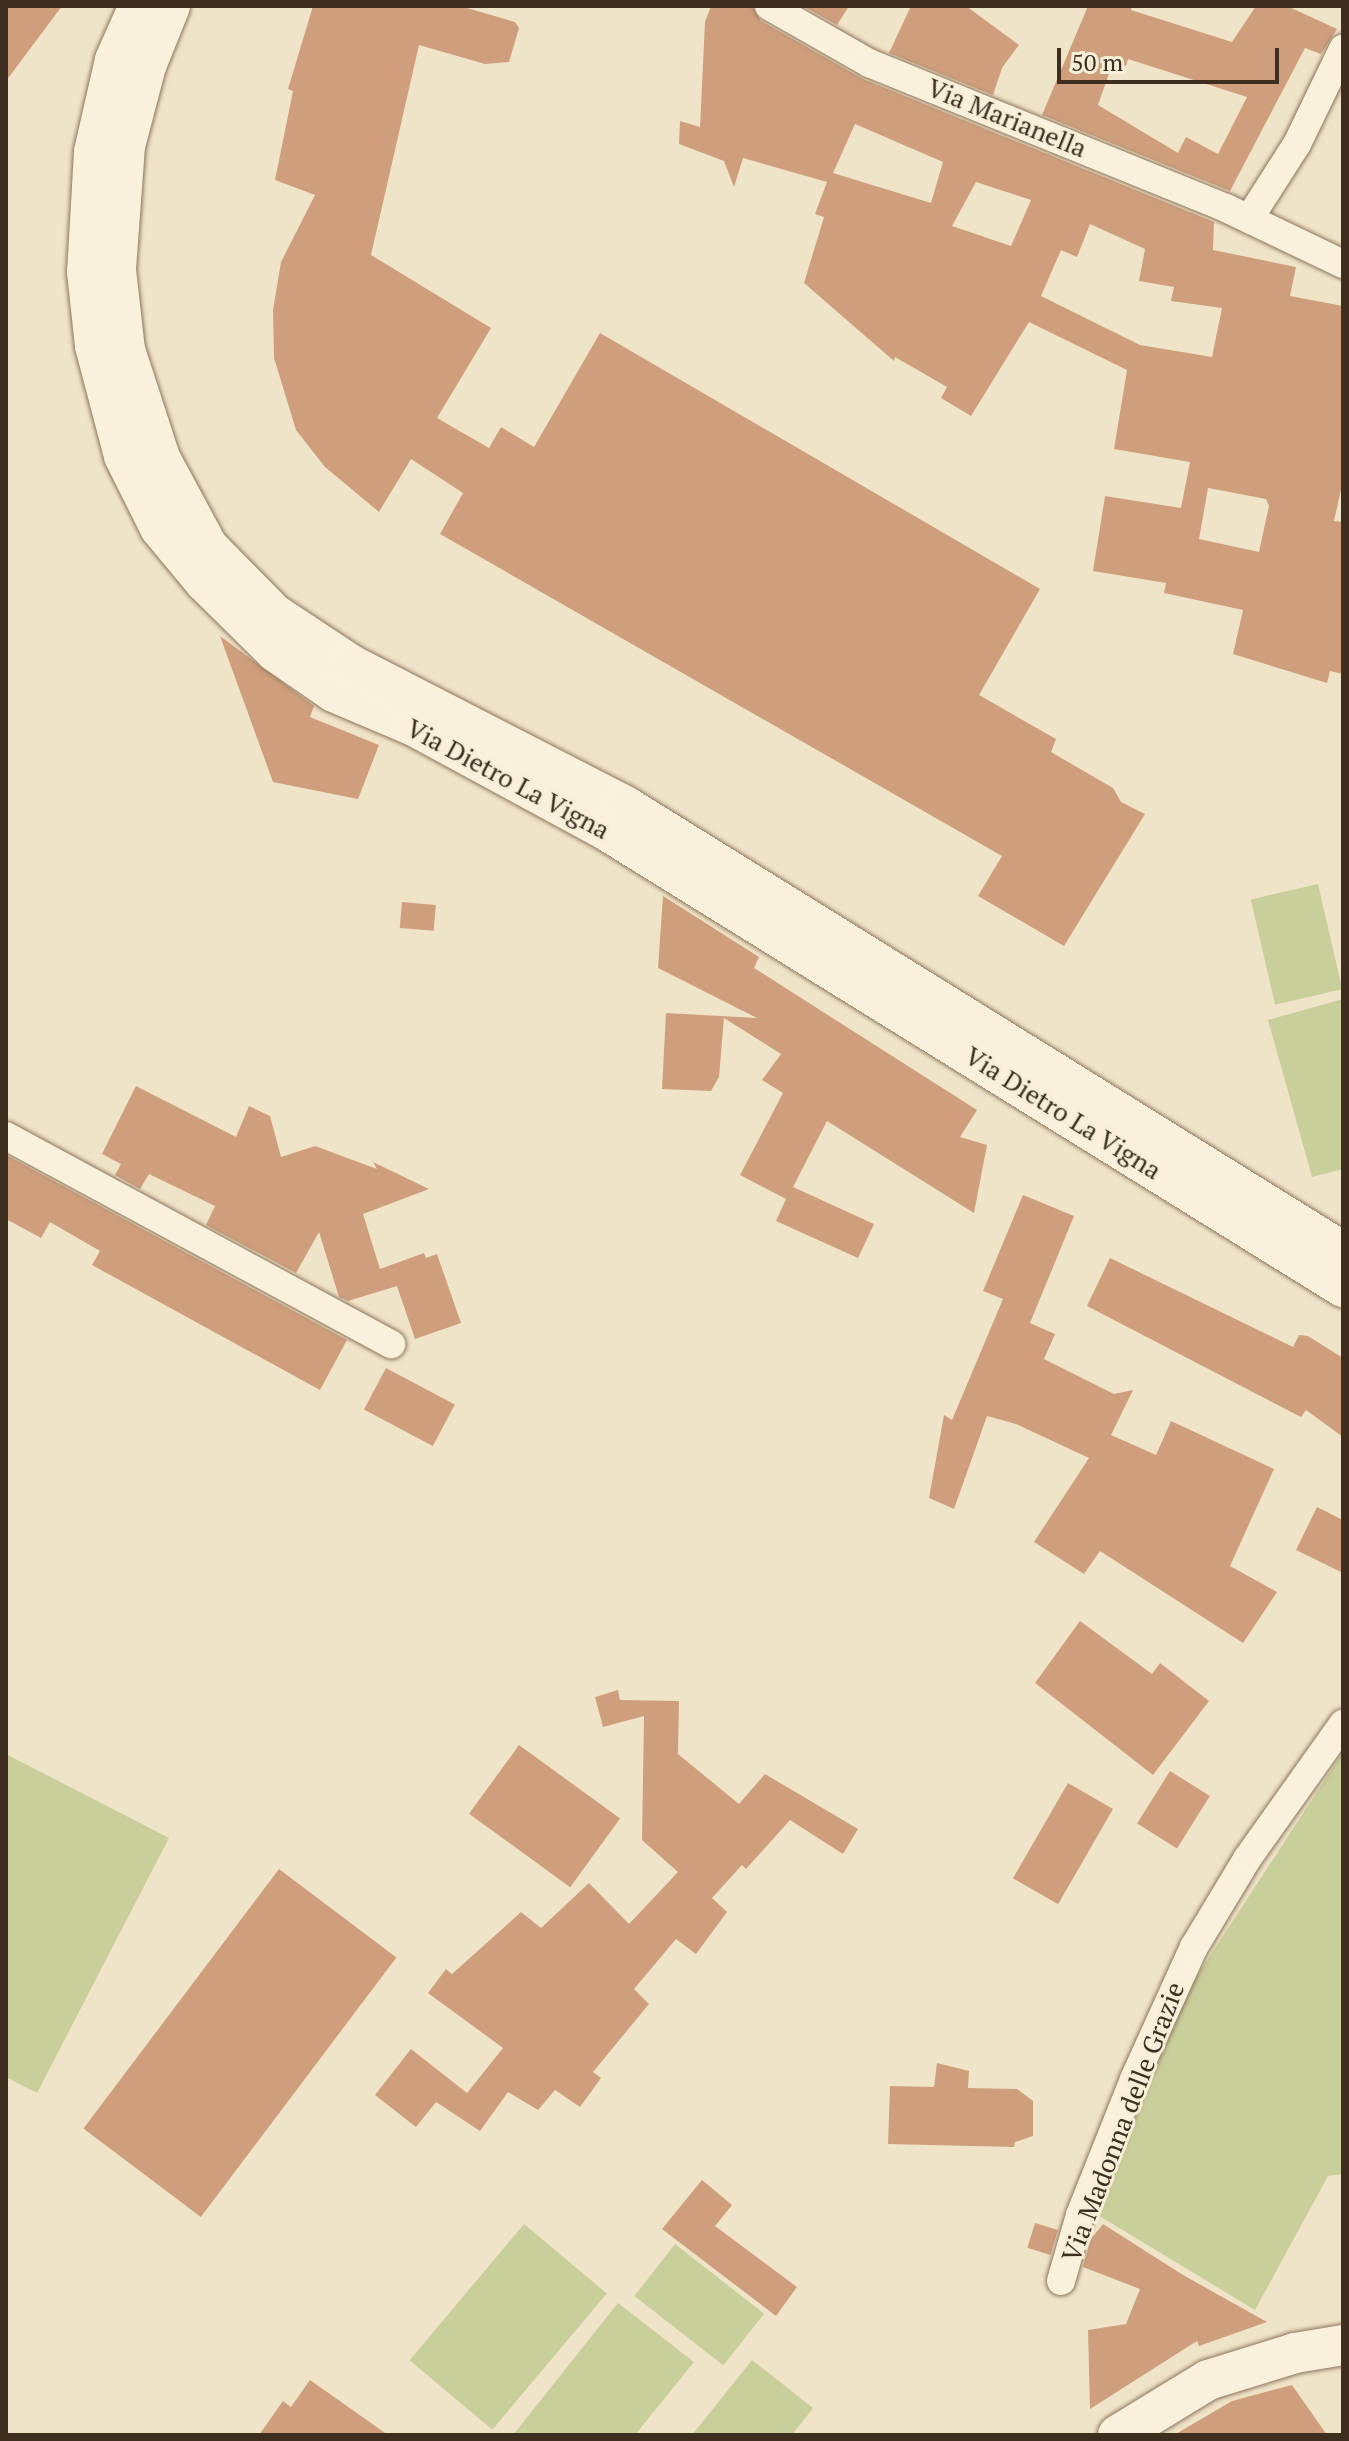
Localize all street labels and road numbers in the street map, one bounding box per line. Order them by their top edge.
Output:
street label: Via Marianella [923,72,1091,164]
street label: Via Dietro La Vigna [401,712,615,846]
street label: Via Dietro La Vigna [959,1040,1167,1186]
street label: Via Madonna delle Grazie [1055,1978,1191,2266]

